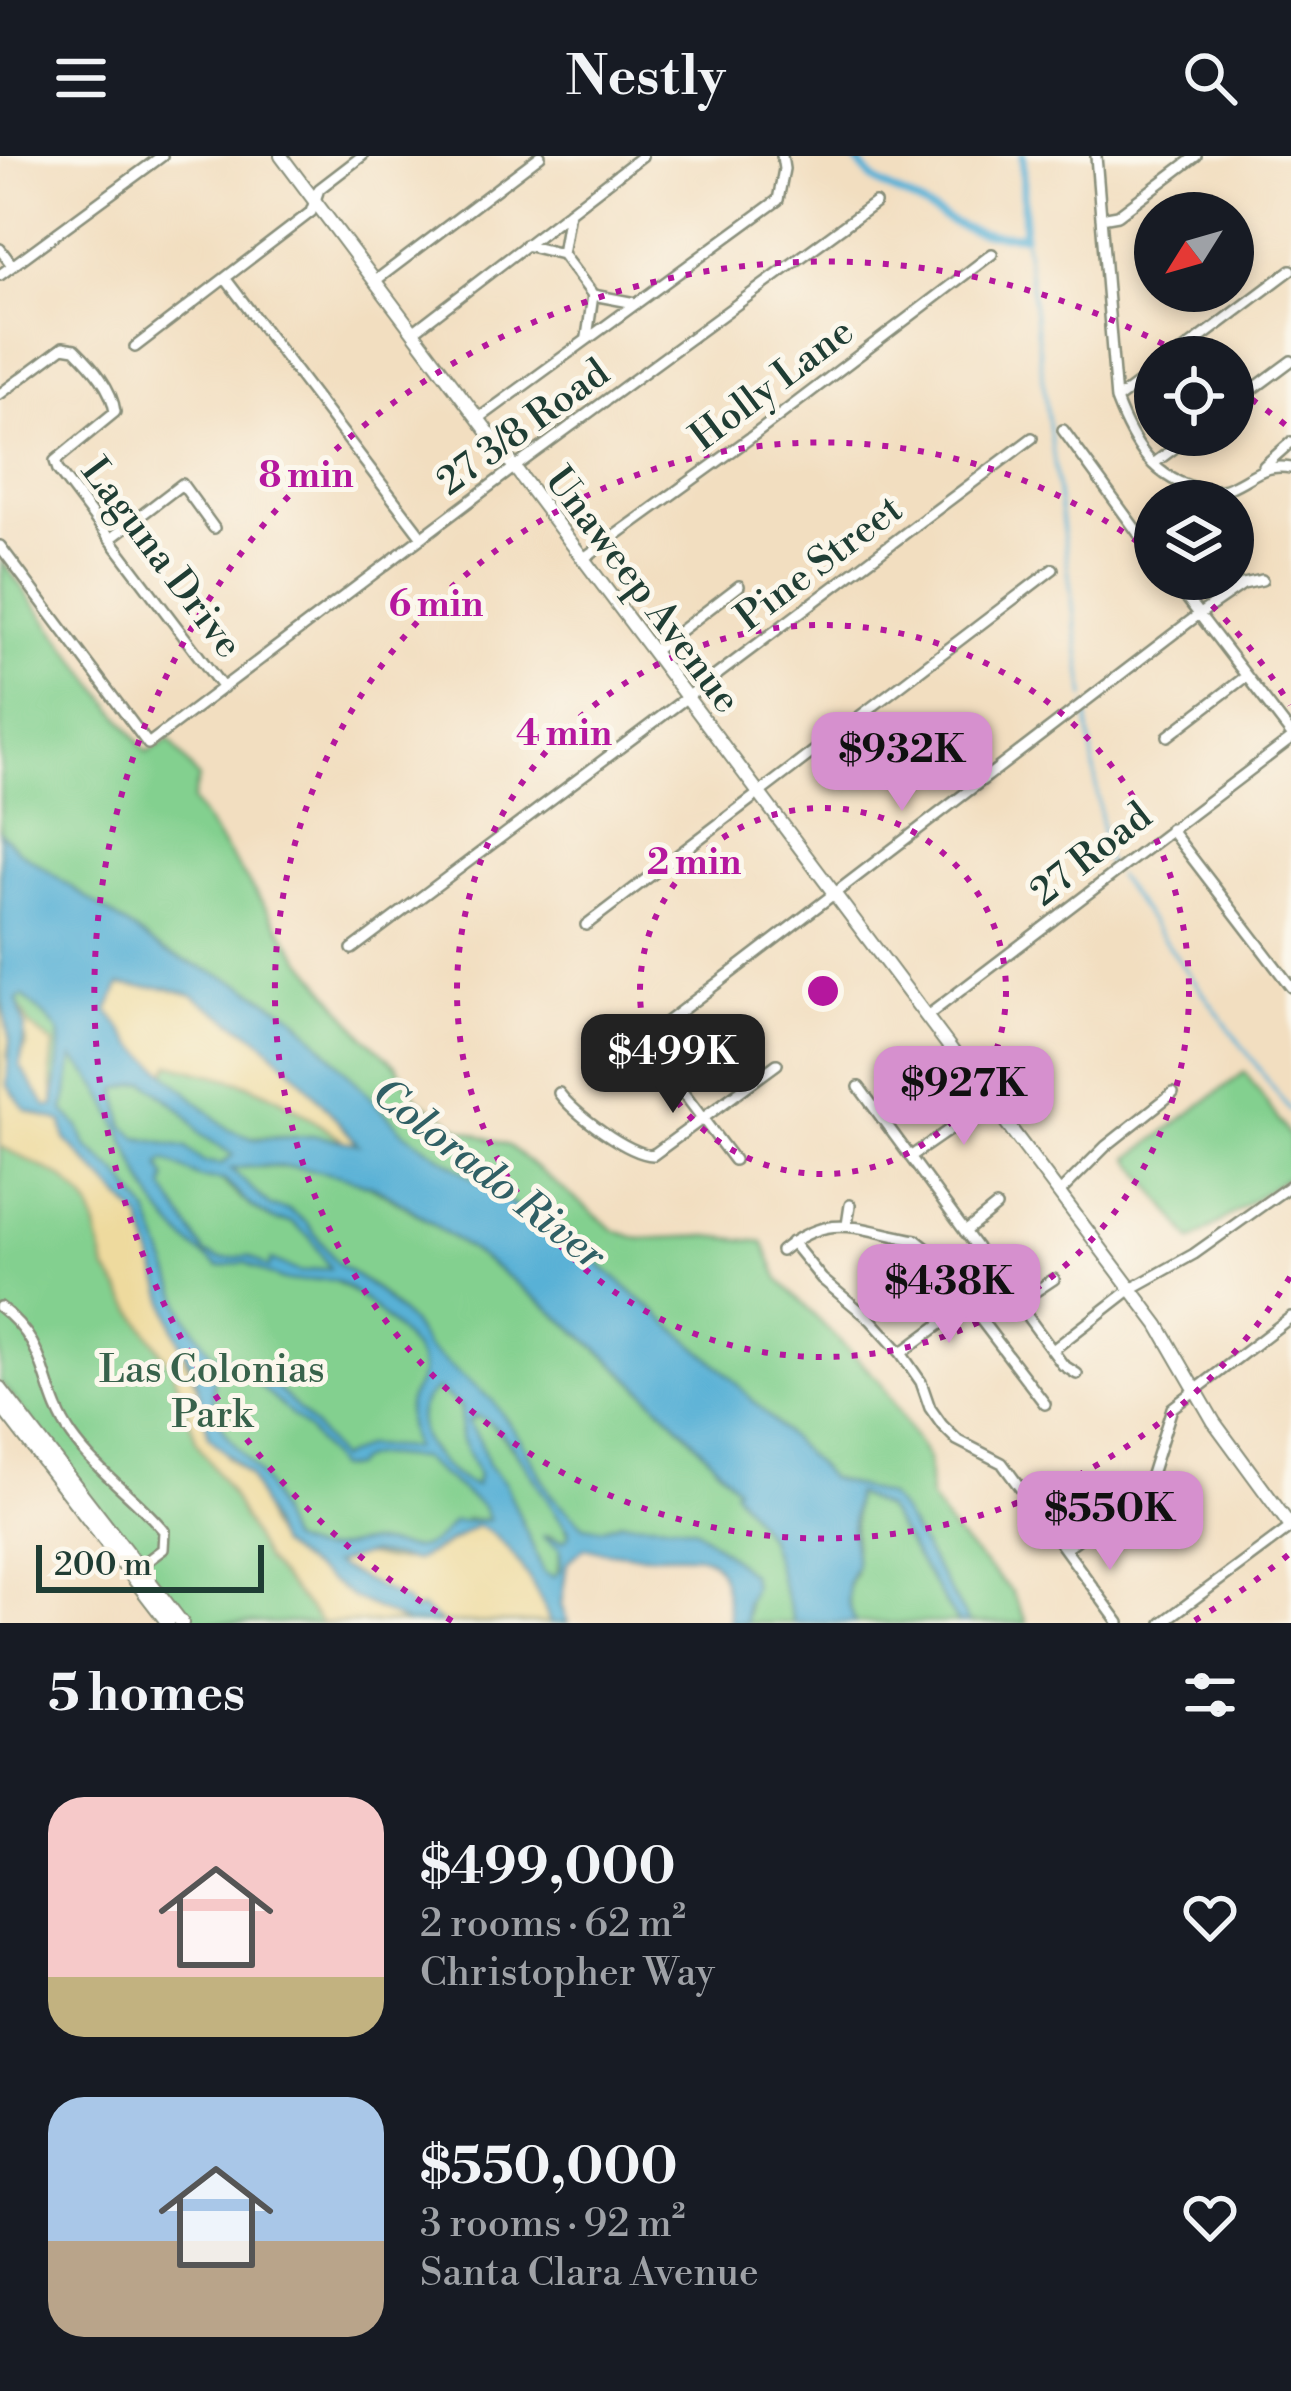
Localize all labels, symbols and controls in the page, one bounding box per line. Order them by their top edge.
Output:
text: Nestly [566,44,725,112]
icon: menu [48,45,114,111]
icon: search [1177,45,1243,111]
north arrow [1134,192,1254,312]
map controls [1134,192,1254,600]
street label: Holly Lane [681,308,864,462]
button: locate [1134,336,1254,456]
street label: 27 3/8 Road [428,349,619,507]
street label: Laguna Drive [70,449,252,668]
text: 8 min [258,454,354,499]
street label: Unaweep Avenue [533,458,751,723]
button: layers [1134,480,1254,600]
street label: Pine Street [726,485,913,643]
text: 6 min [389,583,483,628]
text: 4 min [516,712,612,757]
pin: $932K [818,712,986,814]
text: $932K [838,726,966,775]
street label: 27 Road [1021,793,1162,917]
text: 2 min [647,841,741,886]
centre of rings [802,970,844,1012]
pin: $499K [589,1014,757,1116]
text: $499K [608,1028,738,1077]
pin: $927K [880,1046,1048,1148]
text: $927K [901,1060,1027,1109]
water label: Colorado River [361,1067,617,1283]
pin: $438K [865,1244,1033,1346]
text: $438K [884,1258,1014,1307]
park label: Las Colonias Park [99,1346,325,1440]
pin: $550K [1026,1471,1194,1573]
text: $550K [1044,1485,1176,1534]
scale bar [36,1539,264,1592]
text: 200 m [54,1545,152,1586]
icon: filters [1177,1662,1243,1728]
text: 5 homes [48,1663,245,1727]
text: $499,000 [420,1836,676,1900]
icon: home [144,1845,288,1989]
icon: heart [1177,1884,1243,1950]
text: 2 rooms · 62 m² [420,1900,686,1949]
text: Christopher Way [420,1949,715,1998]
text: $550,000 [420,2136,678,2200]
icon: home [144,2145,288,2289]
icon: heart [1177,2184,1243,2250]
text: 3 rooms · 92 m² [420,2200,685,2249]
text: Santa Clara Avenue [420,2249,759,2298]

